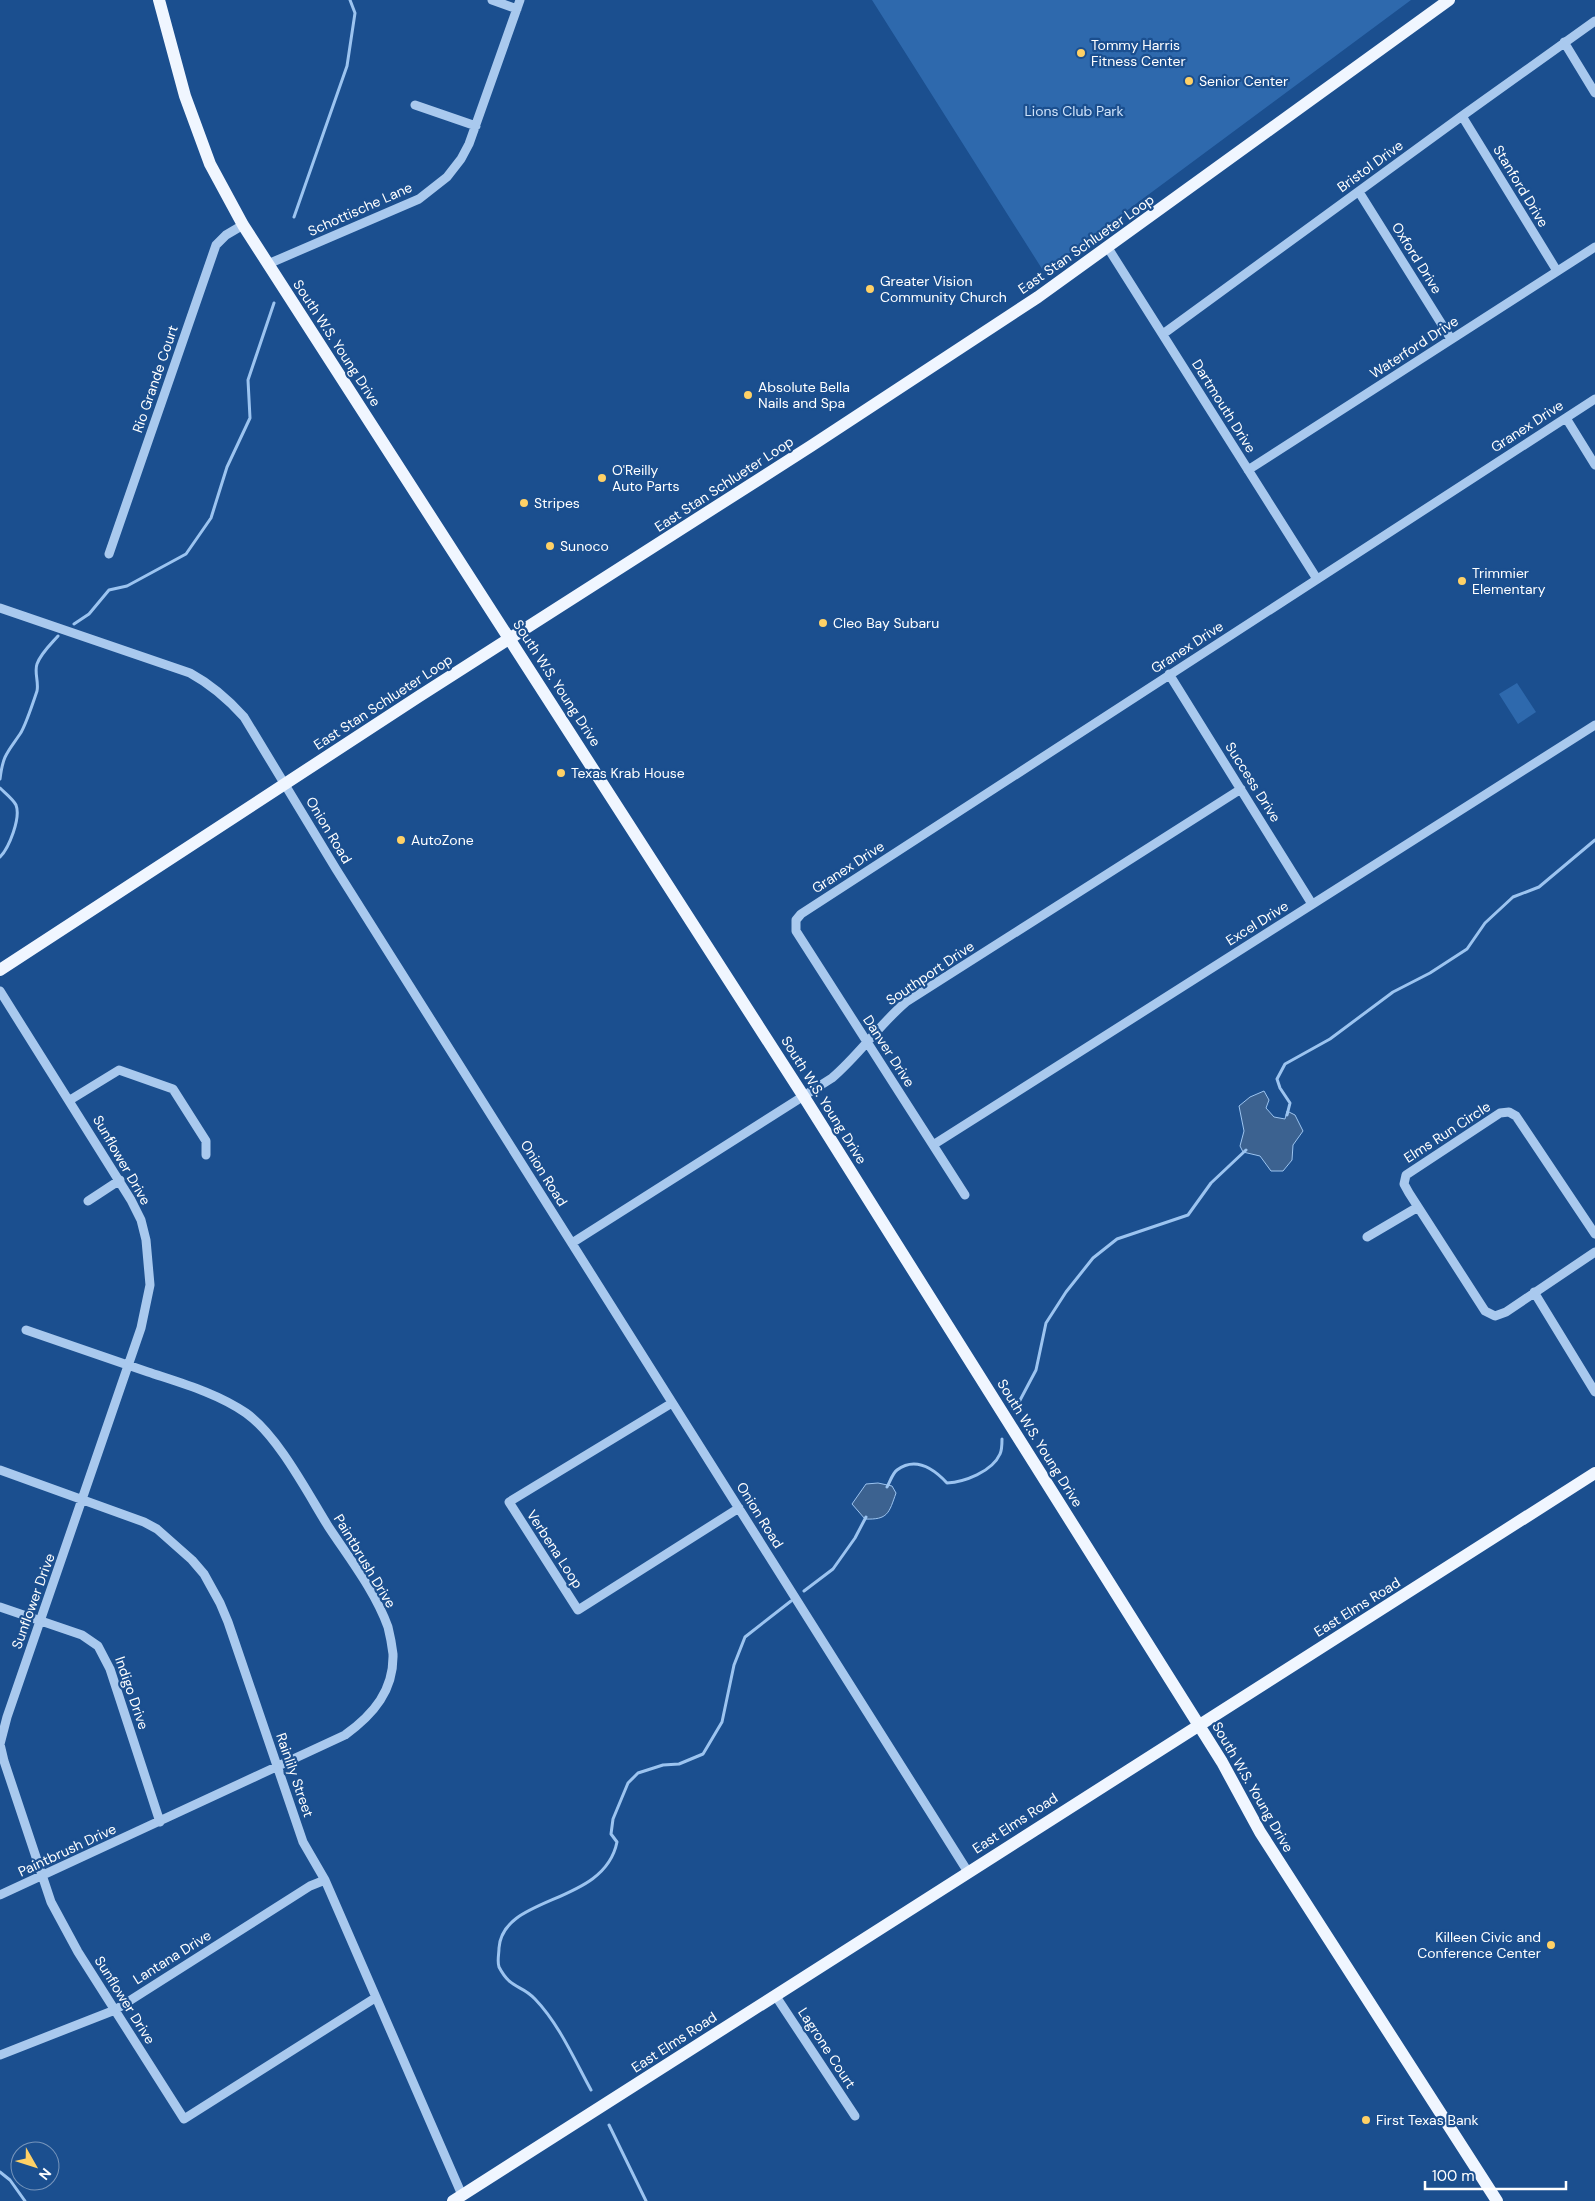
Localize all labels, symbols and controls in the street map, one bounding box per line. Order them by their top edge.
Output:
place label: Tommy Harris Fitness Center [1091,36,1186,70]
marker: Tommy Harris Fitness Center [1075,47,1087,59]
place label: Senior Center [1199,72,1288,90]
marker: Senior Center [1183,75,1195,87]
park label: Lions Club Park [1024,102,1124,120]
street label: Bristol Drive [1333,136,1407,196]
street label: Stanford Drive [1489,142,1553,230]
street label: Schottische Lane [305,178,415,240]
street label: East Stan Schlueter Loop [1014,190,1158,298]
street label: Oxford Drive [1388,219,1446,297]
place label: Greater Vision Community Church [880,272,1007,306]
street label: South W.S. Young Drive [289,276,385,410]
marker: Greater Vision Community Church [864,283,876,295]
street label: Waterford Drive [1366,312,1462,382]
street label: Rio Grande Court [128,323,182,435]
street label: Dartmouth Drive [1188,356,1260,456]
place label: Absolute Bella Nails and Spa [758,378,850,412]
marker: Absolute Bella Nails and Spa [742,389,754,401]
street label: Granex Drive [1487,396,1567,456]
street label: East Stan Schlueter Loop [651,432,797,536]
place label: O'Reilly Auto Parts [612,461,680,495]
marker: O'Reilly Auto Parts [596,472,608,484]
place label: Stripes [534,494,580,512]
marker: Stripes [518,497,530,509]
place label: Sunoco [560,537,609,555]
marker: Sunoco [544,540,556,552]
place label: Trimmier Elementary [1472,564,1546,598]
marker: Trimmier Elementary [1456,575,1468,587]
place label: Cleo Bay Subaru [833,614,939,632]
street label: South W.S. Young Drive [509,616,605,750]
marker: Cleo Bay Subaru [817,617,829,629]
street label: Granex Drive [1147,617,1227,677]
street label: East Stan Schlueter Loop [310,650,456,754]
street label: Success Drive [1221,739,1285,825]
place label: Texas Krab House [571,764,685,782]
marker: Texas Krab House [555,767,567,779]
street label: Onion Road [302,793,356,867]
place label: AutoZone [411,831,474,849]
marker: AutoZone [395,834,407,846]
street label: Granex Drive [808,837,888,897]
street label: Excel Drive [1222,897,1292,949]
street label: Southport Drive [882,937,978,1009]
street label: Danver Drive [859,1012,919,1090]
street label: South W.S. Young Drive [777,1033,871,1167]
street label: Elms Run Circle [1400,1097,1494,1167]
street label: Sunflower Drive [89,1112,155,1208]
street label: Onion Road [517,1136,571,1210]
street label: South W.S. Young Drive [993,1376,1087,1510]
street label: Onion Road [733,1478,787,1552]
street label: Verbena Loop [523,1506,587,1592]
street label: Paintbrush Drive [330,1511,400,1611]
street label: Sunflower Drive [7,1551,59,1651]
street label: East Elms Road [1311,1573,1403,1641]
street label: Indigo Drive [111,1654,153,1732]
street label: South W.S. Young Drive [1208,1719,1298,1855]
street label: Rainlily Street [272,1731,318,1819]
street label: East Elms Road [969,1789,1061,1857]
street label: Paintbrush Drive [15,1819,119,1881]
street label: Lantana Drive [130,1926,214,1988]
place label: Killeen Civic and Conference Center [1417,1928,1541,1962]
marker: Killeen Civic and Conference Center [1545,1939,1557,1951]
street label: Sunflower Drive [91,1953,159,2047]
street label: Lagrone Court [794,2004,860,2092]
street label: East Elms Road [628,2008,720,2076]
place label: First Texas Bank [1376,2111,1479,2129]
marker: First Texas Bank [1360,2114,1372,2126]
north arrow [10,2141,60,2191]
scale bar [1425,2158,1566,2190]
text: N [35,2165,55,2184]
text: 100 m [1432,2166,1475,2186]

